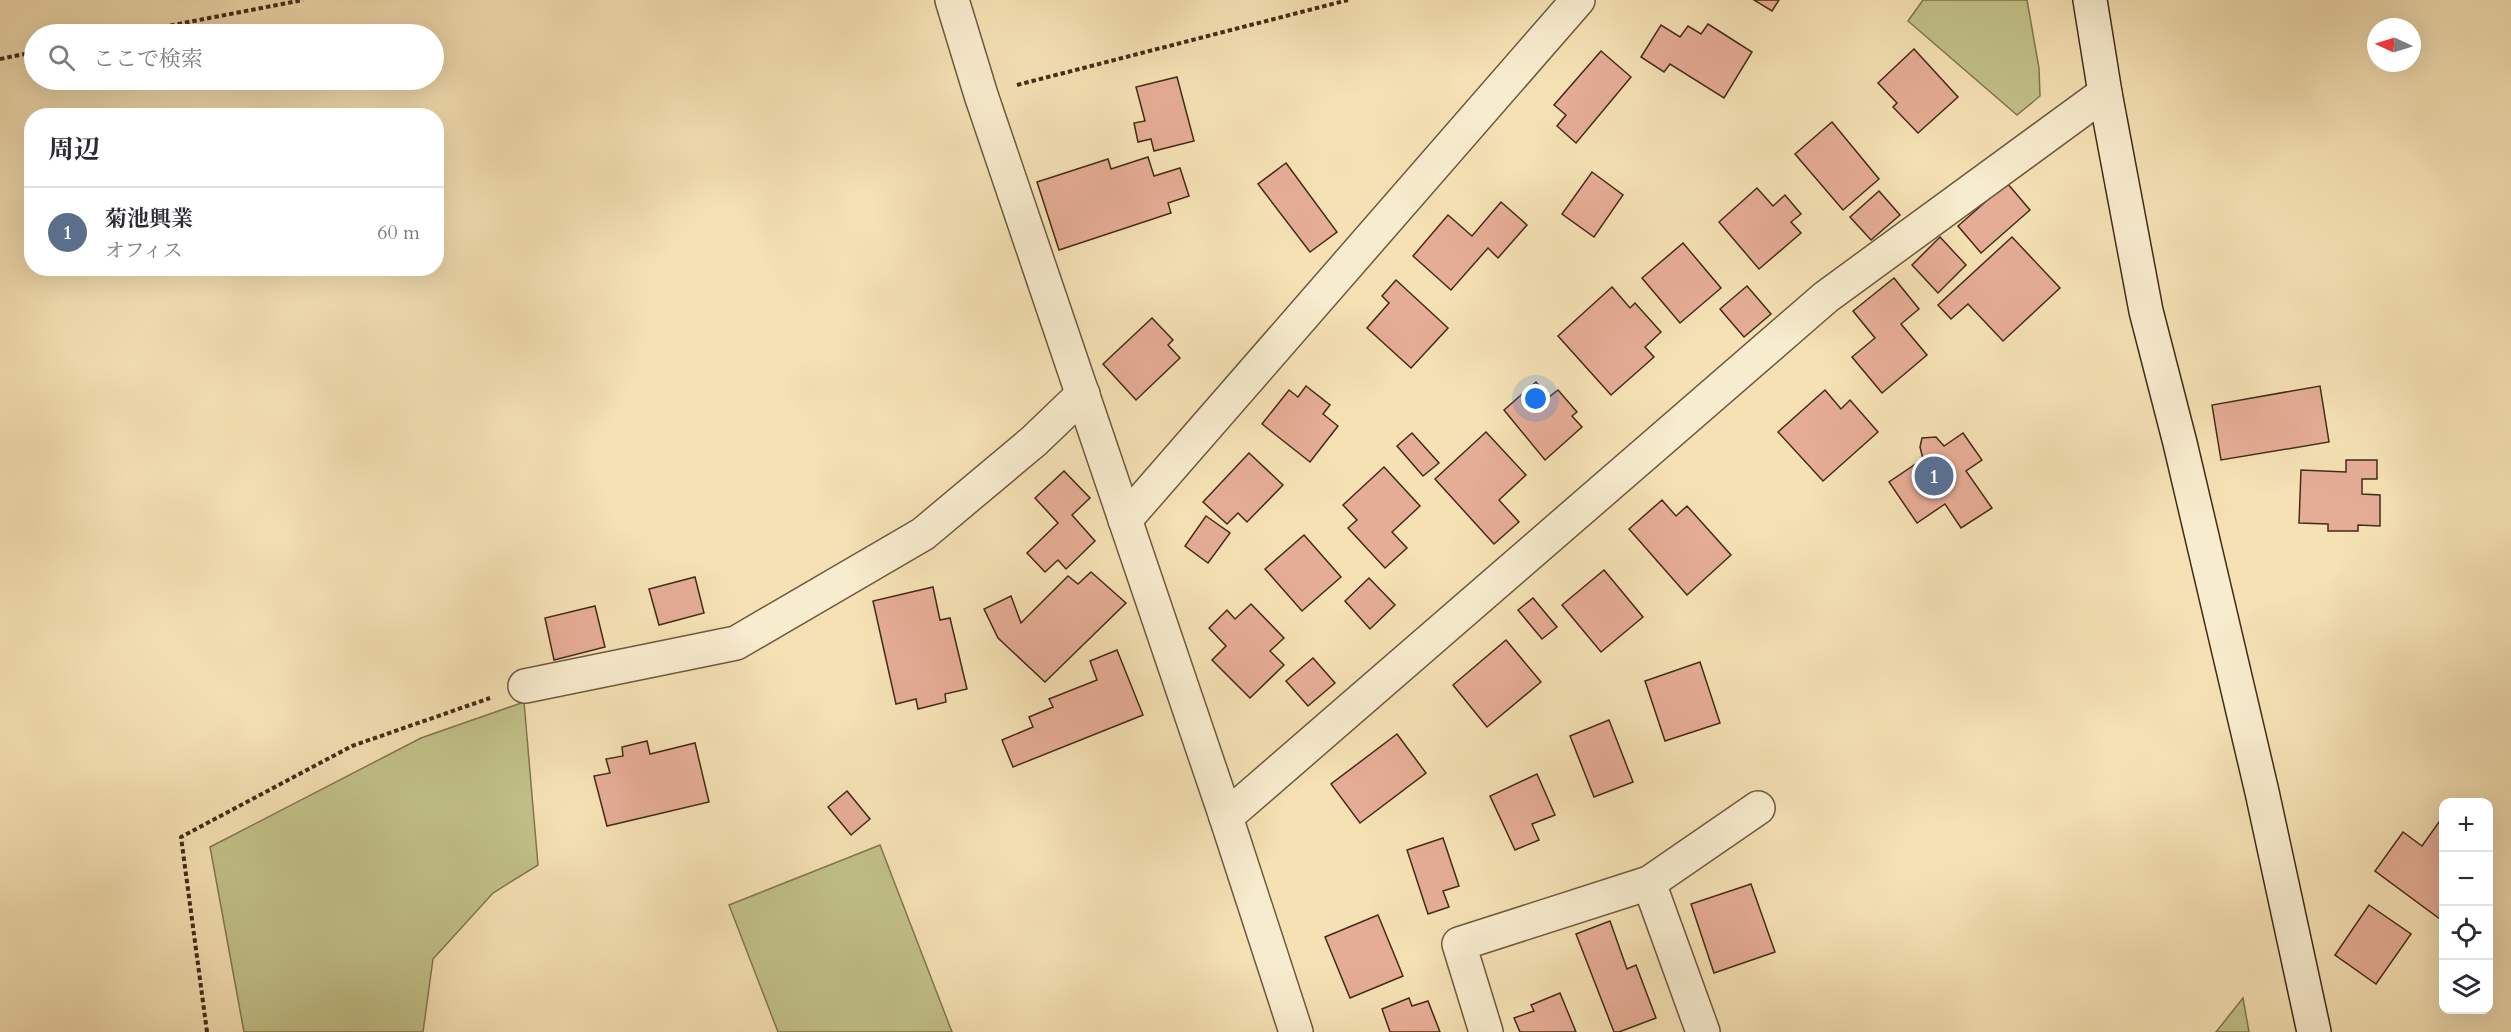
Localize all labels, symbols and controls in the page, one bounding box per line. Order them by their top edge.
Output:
north arrow [2367,18,2421,72]
search box [24,24,444,90]
icon: search [45,41,78,74]
text: ここで検索 [93,44,203,74]
text: 周辺 [48,132,100,167]
text: 菊池興業 [105,204,193,234]
text: 1 [62,219,73,246]
text: 60 m [377,219,420,246]
text: オフィス [105,237,183,264]
your location [1521,384,1550,413]
pin: 1 [1914,454,1954,498]
map controls [2439,798,2493,1014]
button: + [2439,798,2493,852]
button: − [2439,852,2493,906]
button: locate [2439,906,2493,960]
button: layers [2439,960,2493,1014]

